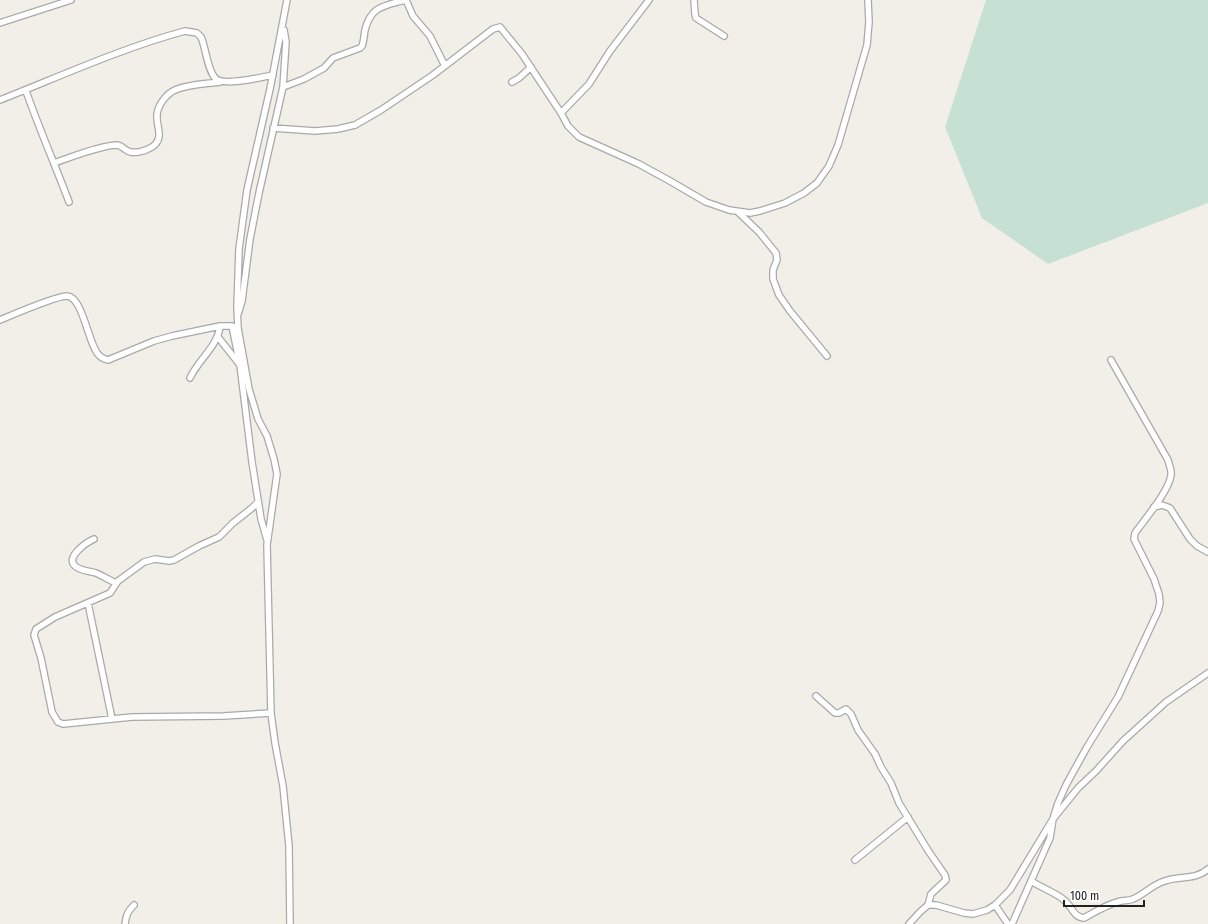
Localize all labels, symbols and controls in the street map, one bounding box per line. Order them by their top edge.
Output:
scale bar [1064,882,1144,908]
text: 100 m [1070,889,1099,903]

